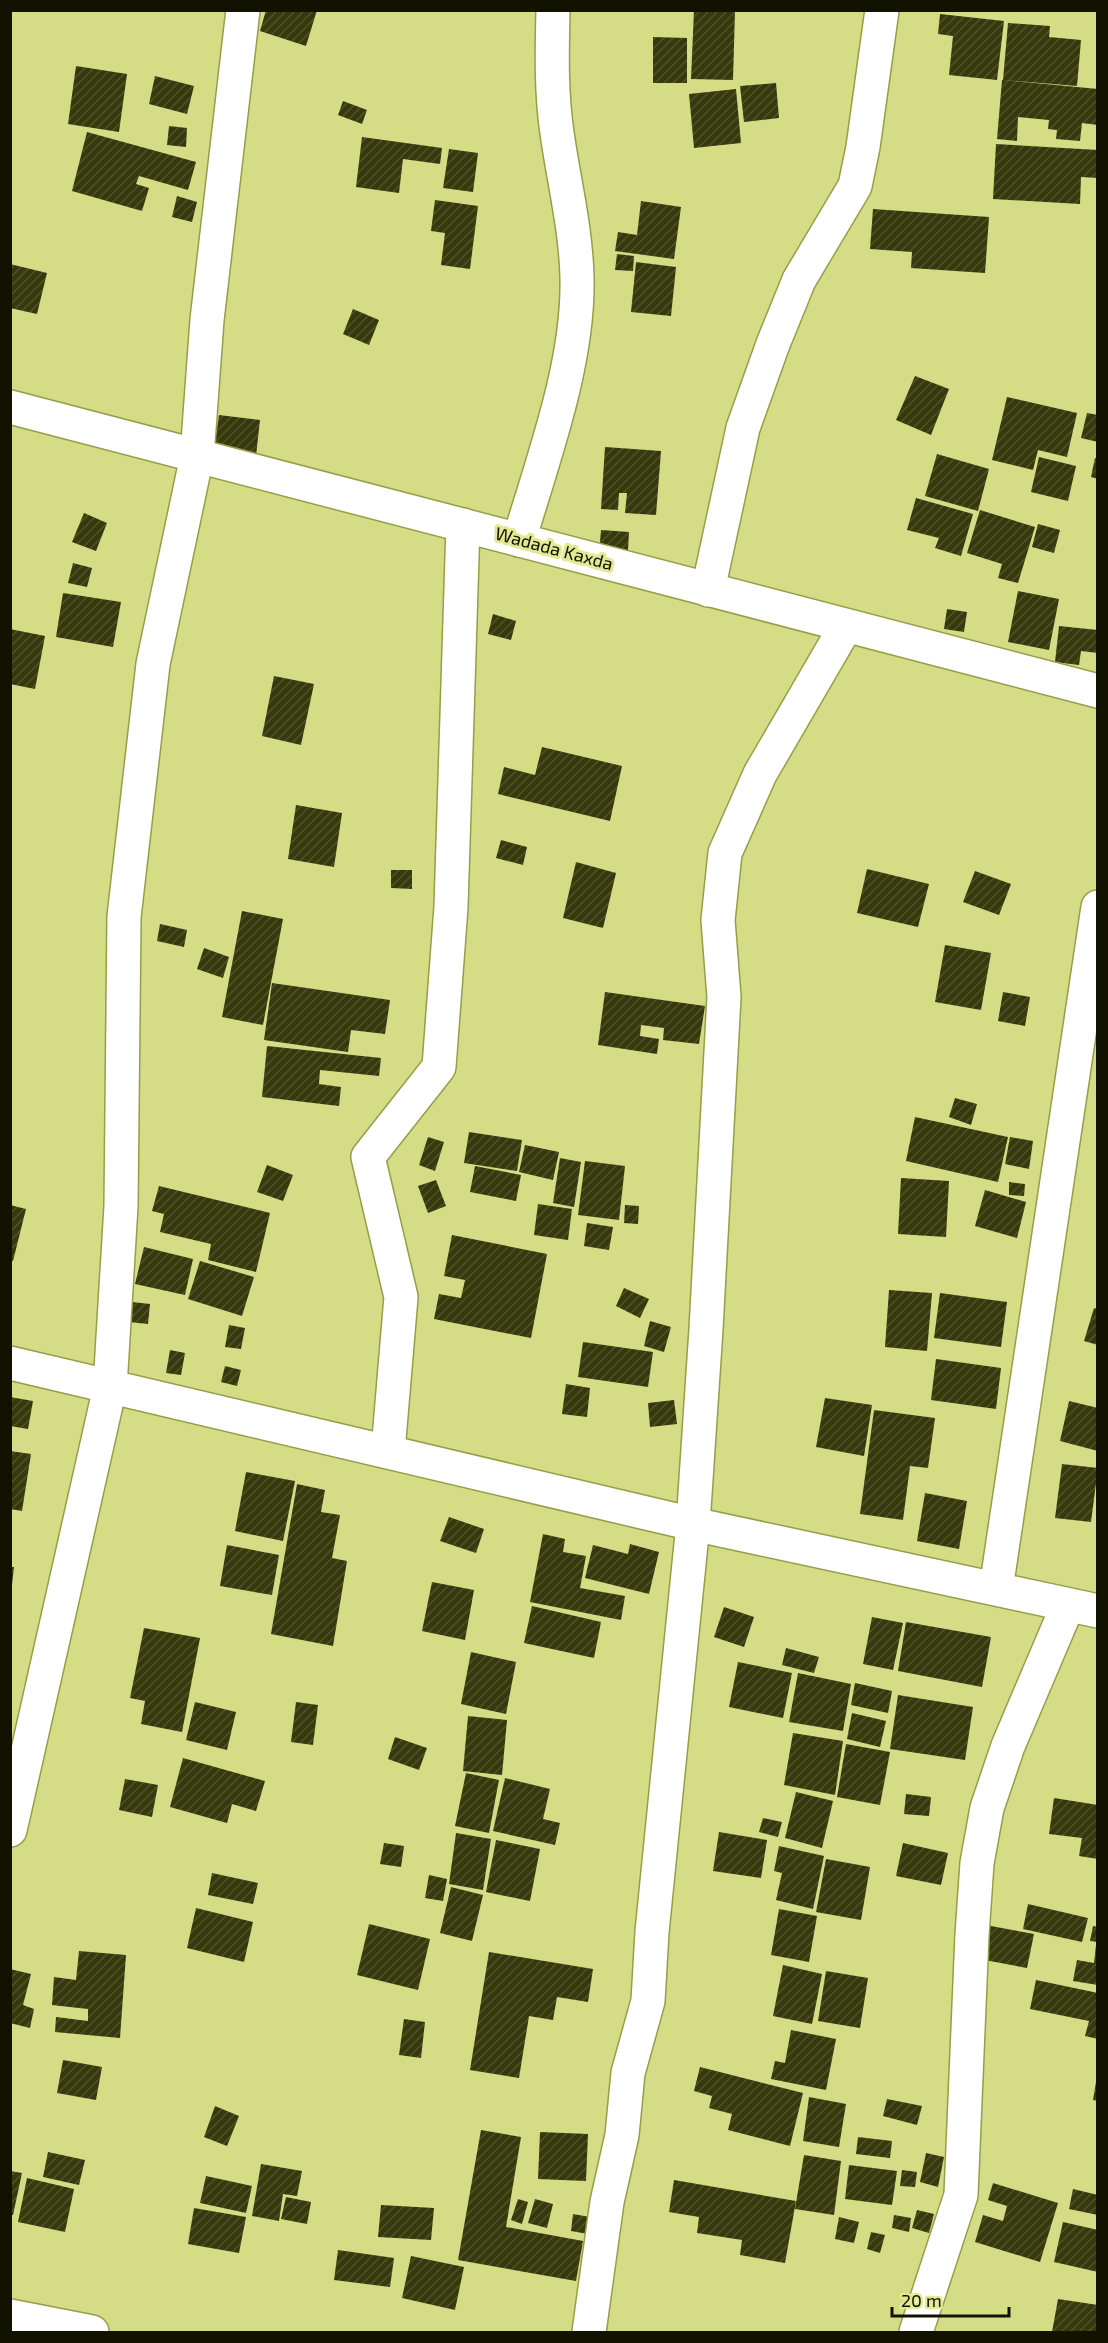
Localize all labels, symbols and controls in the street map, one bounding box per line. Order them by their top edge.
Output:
street label: Wadada Kaxda [493,522,616,574]
scale bar [892,2280,1009,2318]
text: 20 m [901,2289,942,2311]

